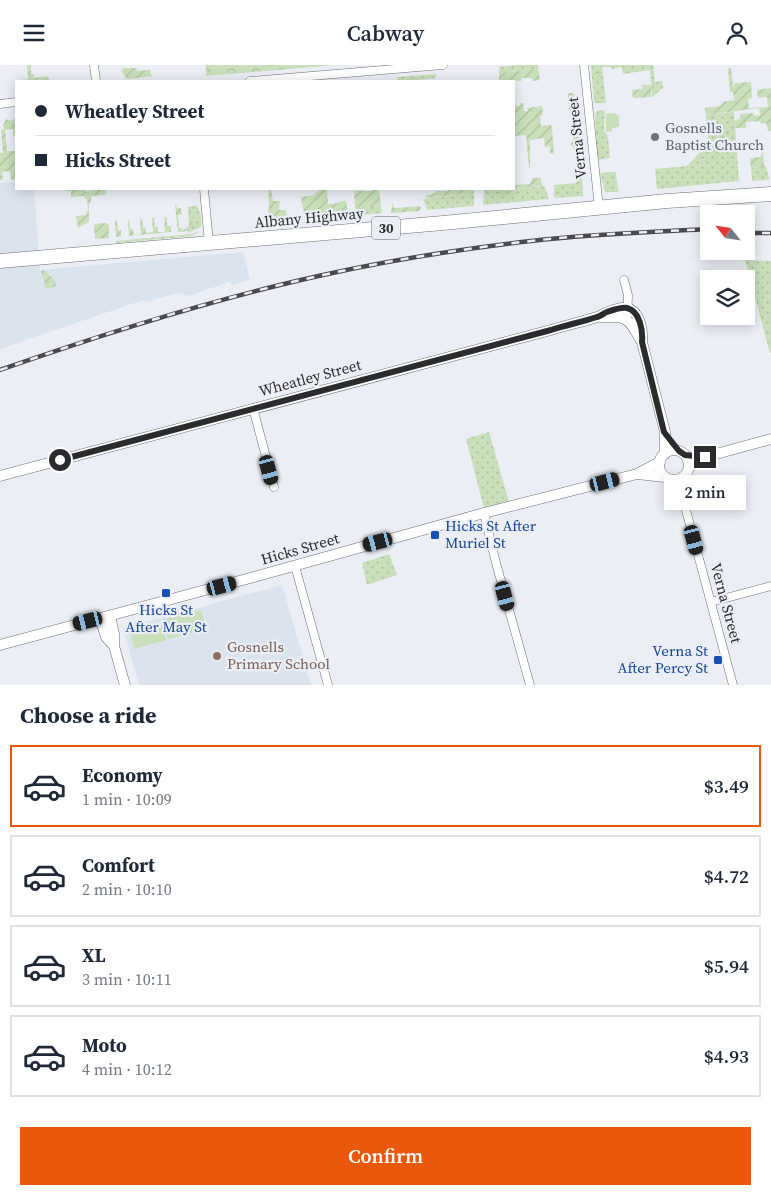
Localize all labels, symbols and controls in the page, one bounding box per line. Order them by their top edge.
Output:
text: Cabway [347,18,424,48]
icon: menu [20,19,48,47]
icon: person [723,19,751,47]
street label: Verna Street [562,96,591,180]
text: Wheatley Street [65,98,204,124]
place label: Gosnells Baptist Church [665,117,764,155]
marker: Gosnells Baptist Church [649,131,661,143]
text: Hicks Street [65,147,171,173]
street label: Albany Highway [254,202,365,233]
north arrow [700,205,755,260]
map controls [700,205,755,325]
road number: 30 [372,217,400,239]
button: layers [700,270,755,325]
street label: Wheatley Street [256,354,364,401]
route end [694,446,716,468]
route start [49,449,71,471]
car [257,454,280,486]
car [588,471,621,493]
callout: 2 min [664,475,746,509]
text: 2 min [684,481,726,503]
place label: Hicks St After Muriel St [445,515,537,553]
car [682,524,705,556]
street label: Hicks Street [258,527,341,570]
marker: Hicks St After Muriel St [429,529,441,541]
car [361,531,394,553]
street label: Verna Street [706,561,747,645]
car [205,575,238,597]
car [493,580,516,612]
marker: Hicks St After May St [160,587,172,599]
place label: Hicks St After May St [125,599,207,637]
car [71,610,104,632]
place label: Gosnells Primary School [227,636,330,674]
place label: Verna St After Percy St [618,640,708,678]
marker: Gosnells Primary School [211,650,223,662]
marker: Verna St After Percy St [712,654,724,666]
text: Choose a ride [20,700,157,730]
text: Economy [82,762,163,788]
icon: car [22,764,67,809]
text: $3.49 [704,773,749,799]
text: 1 min · 10:09 [82,788,172,810]
text: Comfort [82,852,155,878]
icon: car [22,854,67,899]
text: $4.72 [704,863,749,889]
text: 2 min · 10:10 [82,878,172,900]
text: XL [82,942,105,968]
icon: car [22,944,67,989]
text: $5.94 [704,953,749,979]
text: 3 min · 10:11 [82,968,172,990]
text: Moto [82,1032,127,1058]
icon: car [22,1034,67,1079]
text: $4.93 [704,1043,749,1069]
text: 4 min · 10:12 [82,1058,172,1080]
button: Confirm [20,1127,751,1185]

